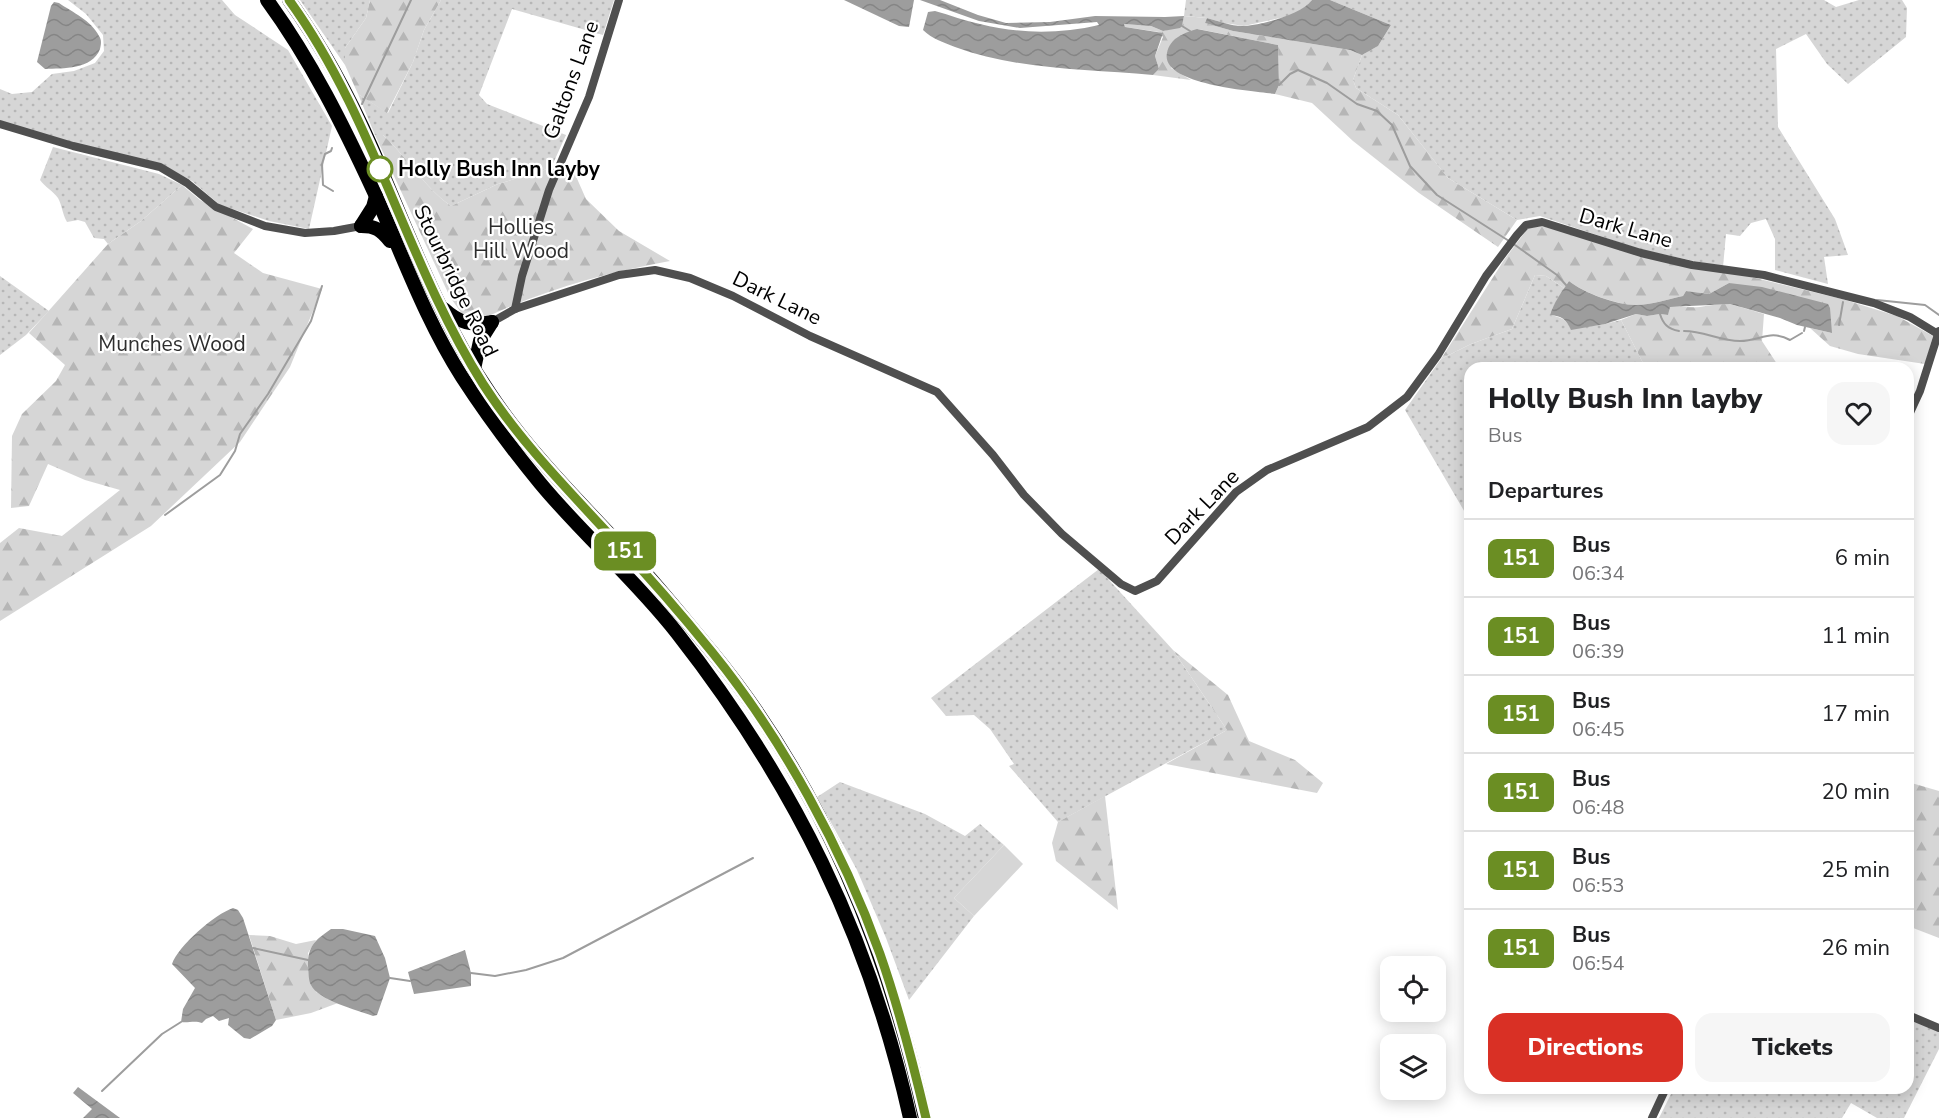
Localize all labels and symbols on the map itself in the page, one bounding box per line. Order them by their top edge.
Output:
street label: Galtons Lane [537,17,605,143]
place label: Holly Bush Inn layby [398,155,601,183]
marker: Holly Bush Inn layby [367,156,393,182]
street label: Stourbridge Road [407,200,505,362]
street label: Dark Lane [1576,201,1676,255]
park label: Hollies Hill Wood [473,213,569,265]
street label: Dark Lane [728,264,826,332]
park label: Munches Wood [98,330,246,358]
street label: Dark Lane [1159,463,1245,551]
line badge: 151 [590,532,660,570]

